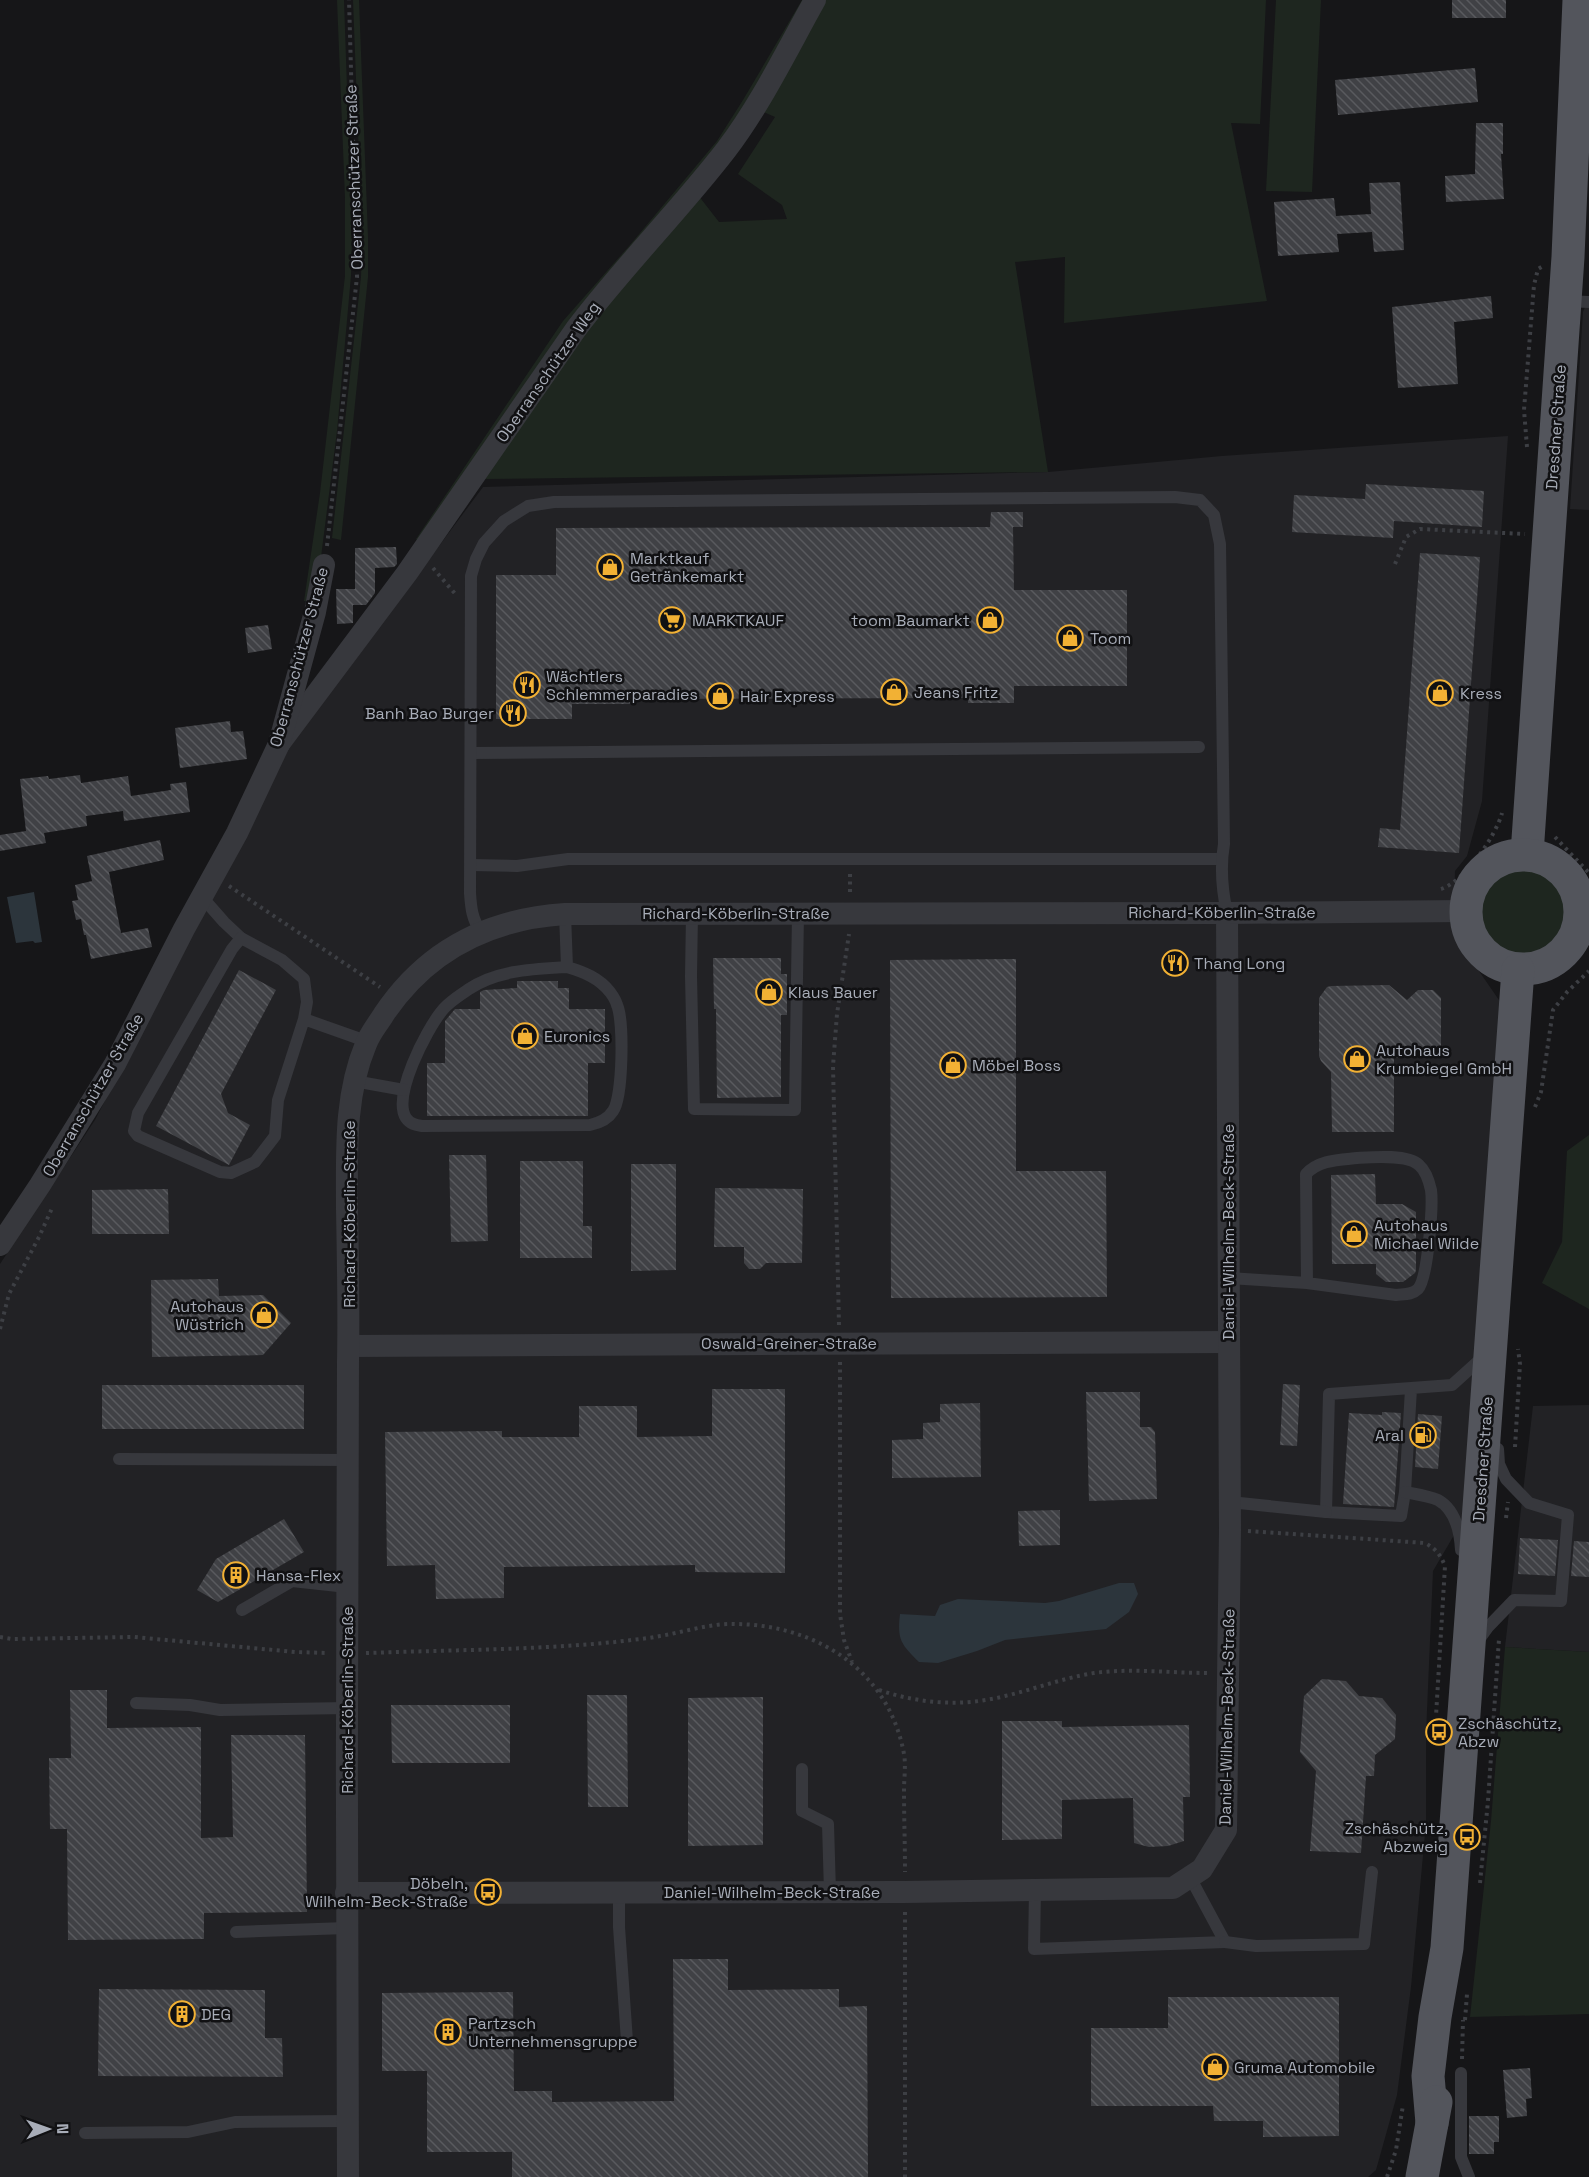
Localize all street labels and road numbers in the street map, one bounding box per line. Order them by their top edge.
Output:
street label: Oberranschützer Straße [340,84,368,270]
street label: Oberranschützer Weg [491,298,605,446]
street label: Dresdner Straße [1541,364,1571,490]
street label: Oberranschützer Straße [265,565,333,749]
street label: Richard-Köberlin-Straße [1128,902,1316,923]
street label: Richard-Köberlin-Straße [642,903,830,924]
street label: Oberranschützer Straße [38,1009,148,1181]
street label: Richard-Köberlin-Straße [339,1120,360,1308]
street label: Daniel-Wilhelm-Beck-Straße [1218,1124,1239,1340]
street label: Oswald-Greiner-Straße [701,1333,877,1354]
street label: Dresdner Straße [1468,1396,1498,1522]
street label: Richard-Köberlin-Straße [337,1606,358,1794]
street label: Daniel-Wilhelm-Beck-Straße [1215,1608,1239,1826]
street label: Daniel-Wilhelm-Beck-Straße [664,1882,880,1903]

